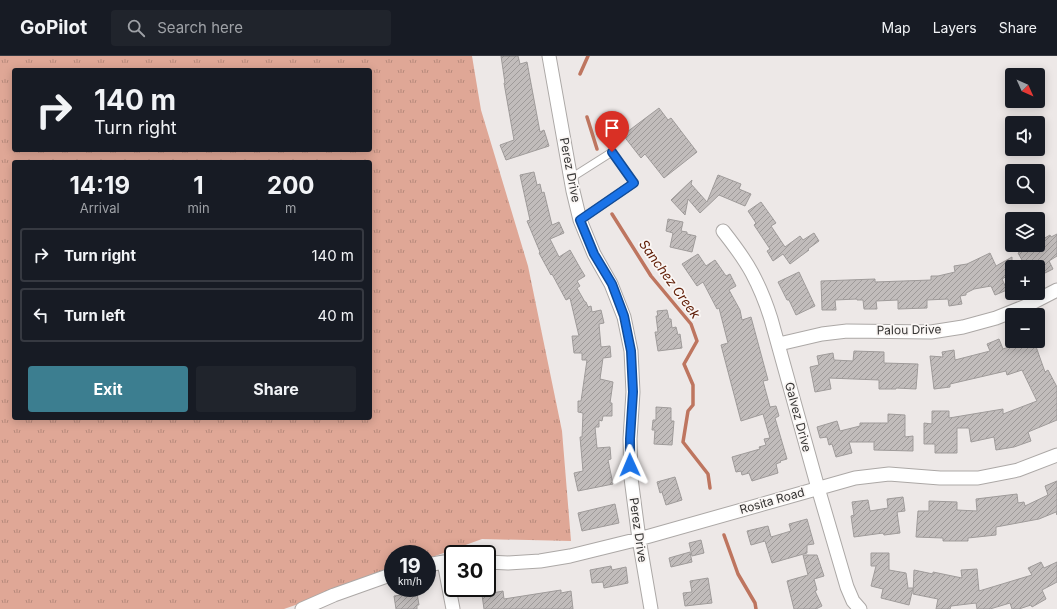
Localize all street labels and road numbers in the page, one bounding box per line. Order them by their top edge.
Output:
street label: Perez Drive [557,136,584,203]
street label: Palou Drive [876,321,942,338]
street label: Galvez Drive [782,380,815,453]
street label: Rosita Road [738,484,806,517]
street label: Perez Drive [627,496,650,563]

